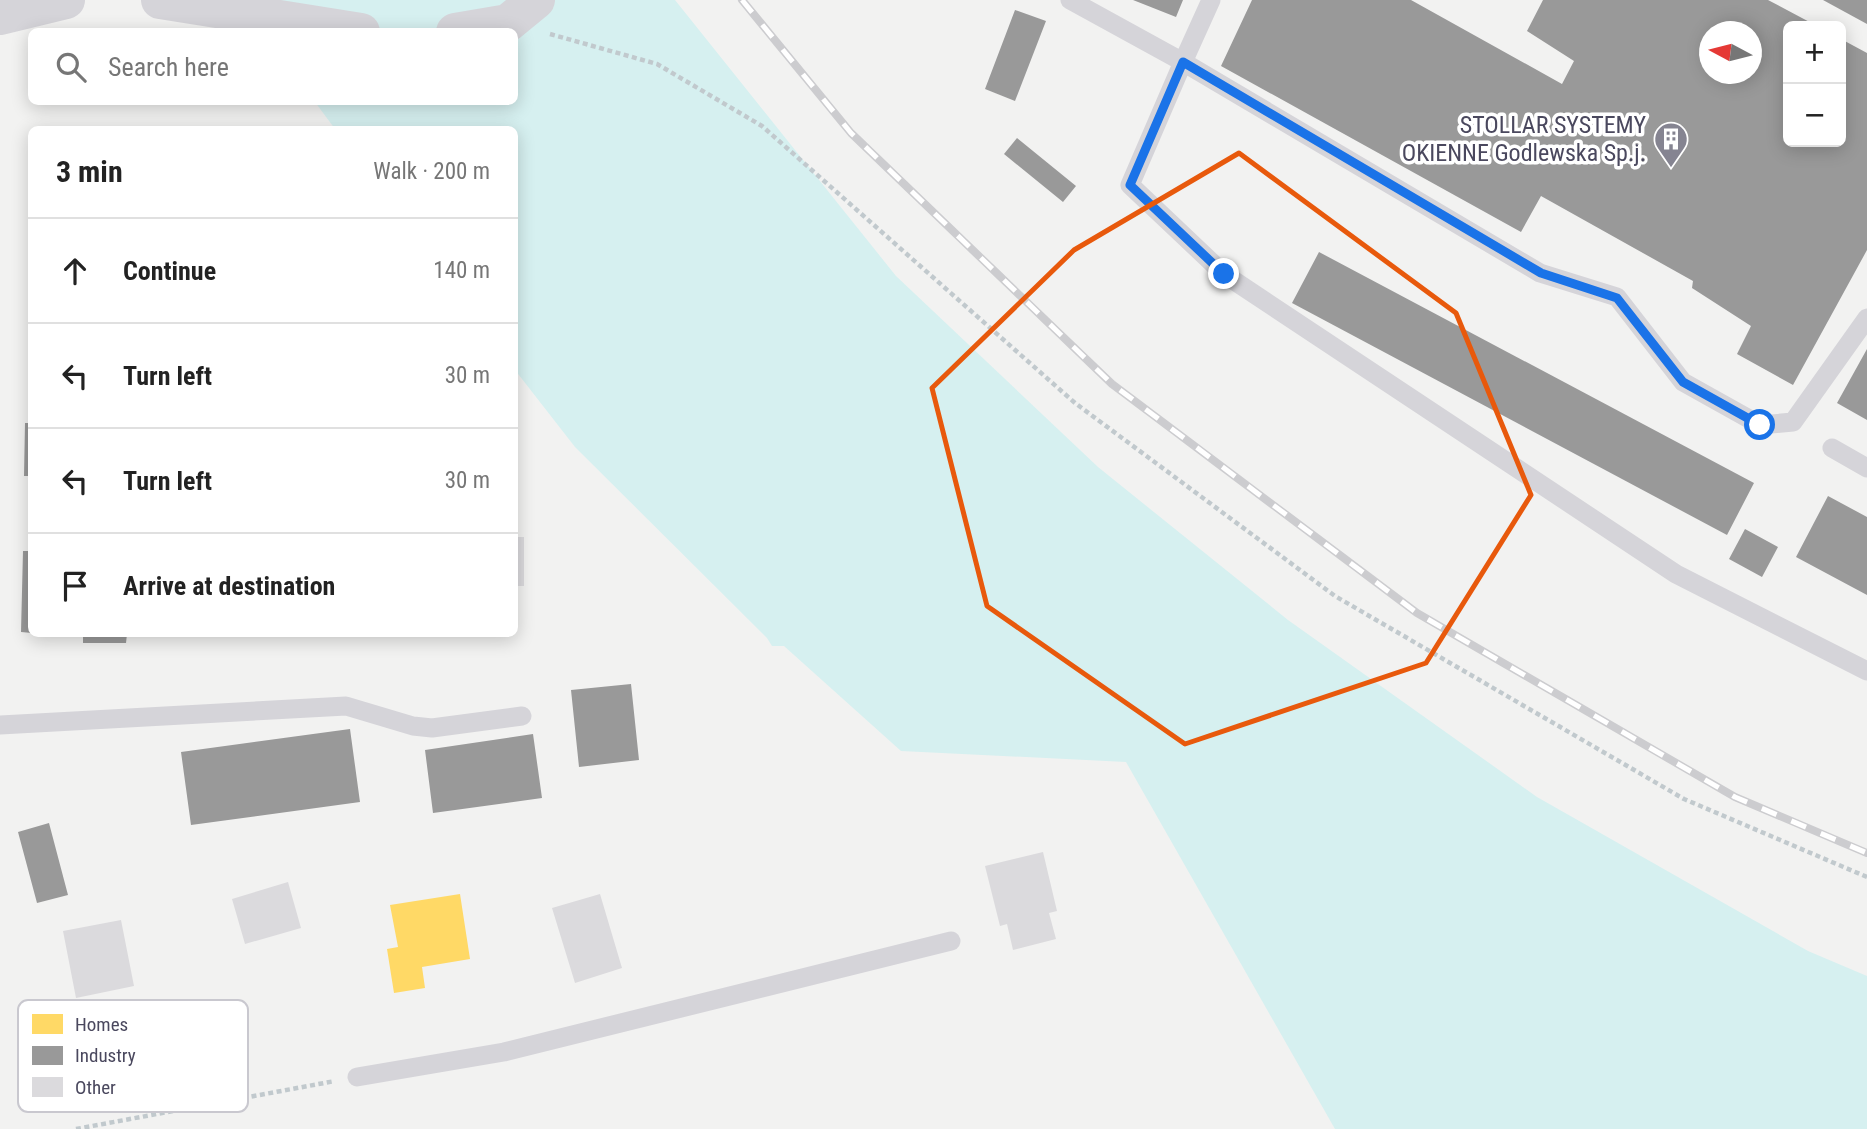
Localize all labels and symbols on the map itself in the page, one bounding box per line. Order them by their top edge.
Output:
north arrow [1699,21,1762,84]
place label: STOLLAR SYSTEMY OKIENNE Godlewska Sp.j. [1402,111,1646,167]
building icon: STOLLAR SYSTEMY OKIENNE Godlewska Sp.j. [1652,120,1690,169]
route end [1208,258,1239,289]
route start [1744,409,1775,440]
legend [18,1000,248,1112]
text: Homes [75,1013,128,1036]
text: Industry [75,1044,136,1067]
text: Other [75,1076,116,1099]

